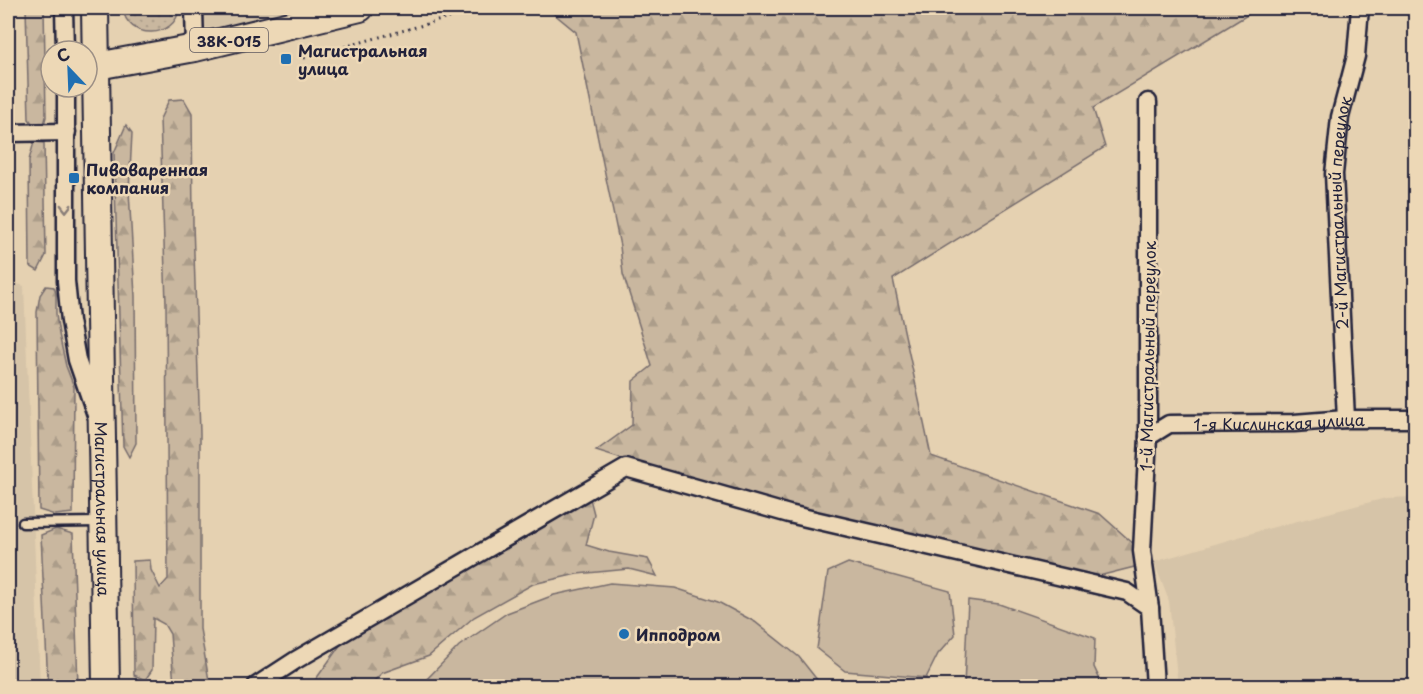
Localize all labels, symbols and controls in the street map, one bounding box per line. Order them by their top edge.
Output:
road number: 38К-015 [190,28,268,52]
place label: Магистральная улица [298,38,428,80]
north arrow [39,39,99,99]
text: С [53,41,73,68]
marker: Магистральная улица [279,52,293,66]
street label: 2-й Магистральный переулок [1322,92,1357,330]
place label: Пивоваренная компания [86,157,208,199]
marker: Пивоваренная компания [67,171,81,185]
one-way arrow [60,204,72,213]
street label: 1-й Магистральный переулок [1133,240,1161,471]
street label: 1-я Кислинская улица [1193,407,1365,436]
street label: Магистральная улица [90,421,117,597]
place label: Ипподром [636,622,721,646]
marker: Ипподром [617,627,631,641]

